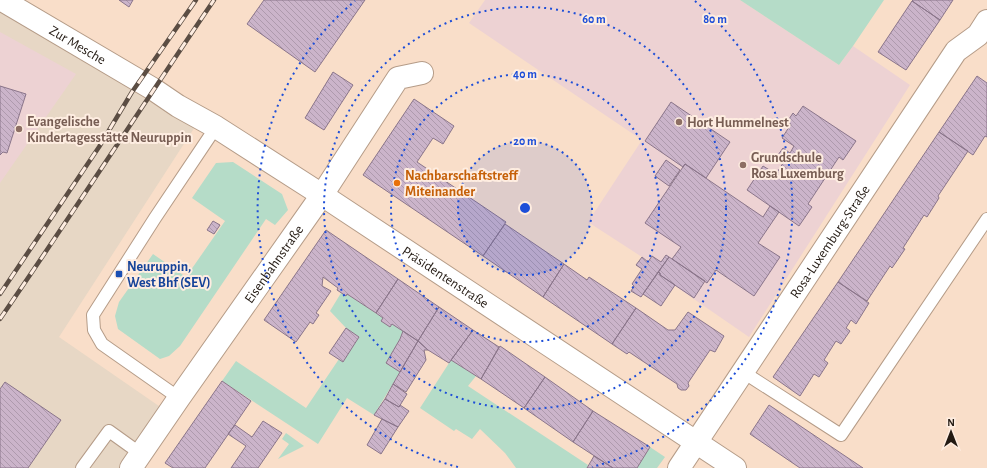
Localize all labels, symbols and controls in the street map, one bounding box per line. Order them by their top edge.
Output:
text: 60 m [582,13,606,25]
text: 80 m [703,13,727,25]
street label: Zur Mesche [47,24,108,67]
text: 40 m [513,68,537,80]
place label: Evangelische Kindertagesstätte Neuruppin [27,115,192,145]
place label: Hort Hummelnest [687,116,789,130]
marker: Hort Hummelnest [674,117,684,127]
marker: Evangelische Kindertagesstätte Neuruppin [14,124,24,134]
text: 20 m [513,135,537,147]
place label: Grundschule Rosa Luxemburg [751,151,845,181]
marker: Grundschule Rosa Luxemburg [738,160,748,170]
place label: Nachbarschaftstreff Miteinander [405,169,519,199]
marker: Nachbarschaftstreff Miteinander [392,178,402,188]
street label: Rosa-Luxemburg-Straße [788,183,873,301]
centre of rings [518,201,532,215]
street label: Eisenbahnstraße [242,223,306,306]
street label: Präsidentenstraße [399,244,491,311]
place label: Neuruppin, West Bhf (SEV) [127,260,211,290]
marker: Neuruppin, West Bhf (SEV) [114,269,124,279]
north arrow [931,412,971,452]
text: N [947,417,955,428]

